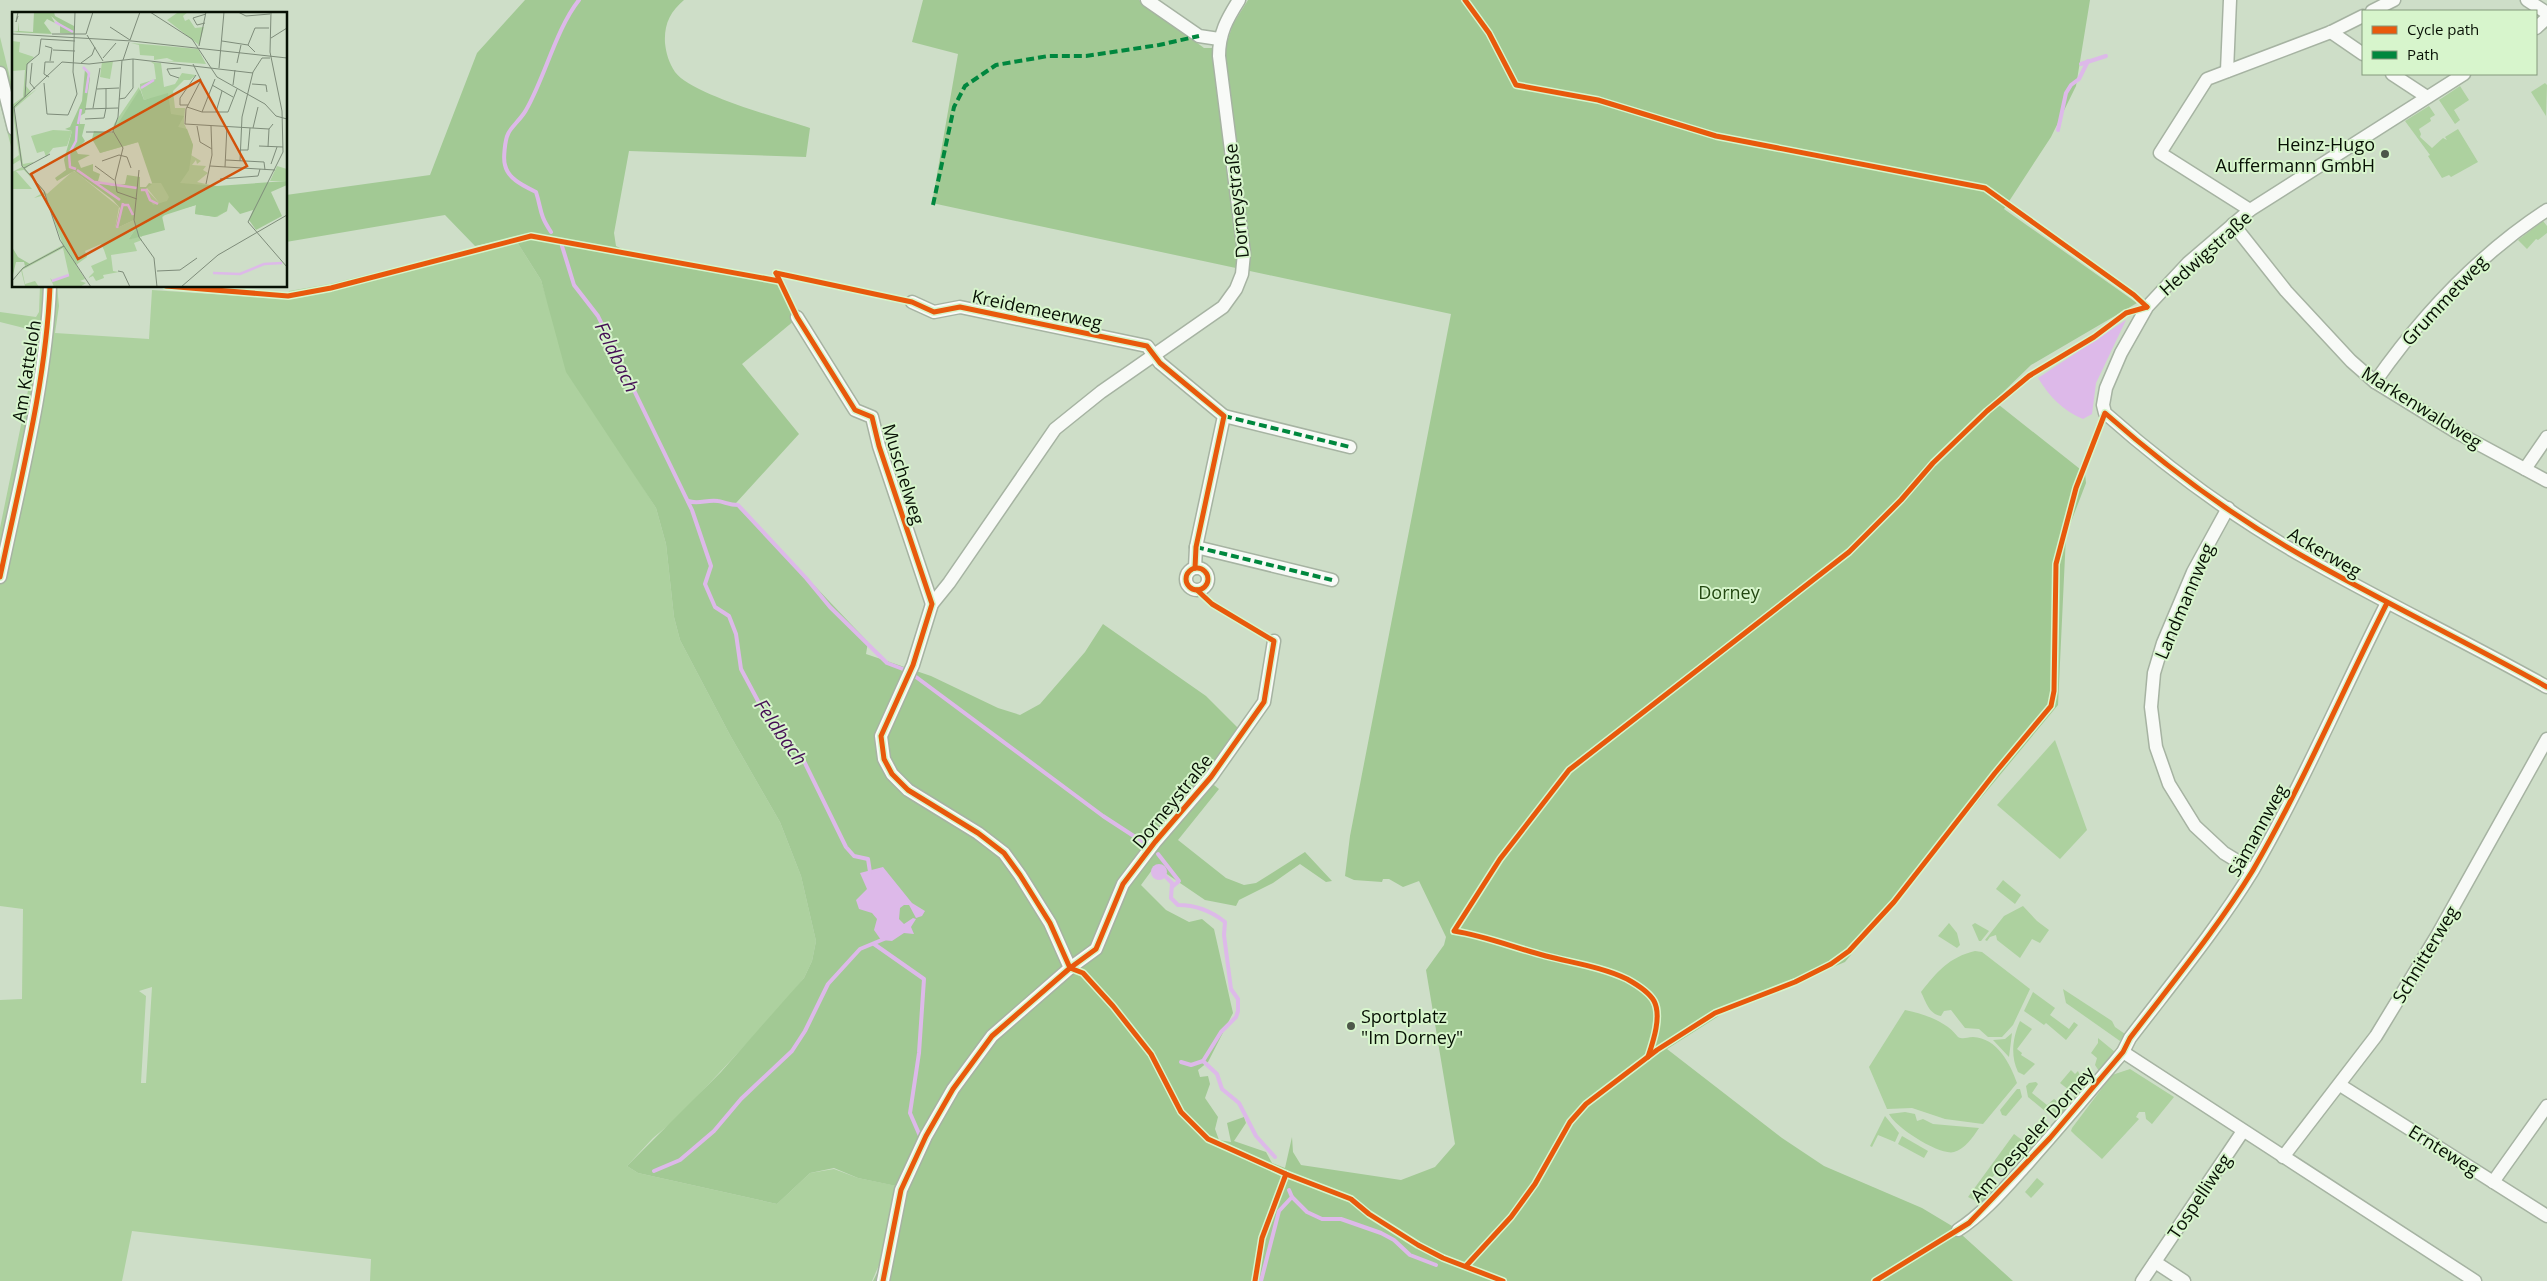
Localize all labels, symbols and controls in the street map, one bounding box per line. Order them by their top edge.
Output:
legend [2362,10,2537,75]
inset map [12,12,288,288]
text: Cycle path [2407,19,2479,39]
text: Path [2407,44,2439,64]
place label: Heinz-Hugo Auffermann GmbH [2216,132,2375,177]
street label: Dorneystraße [1218,143,1254,259]
marker: Heinz-Hugo Auffermann GmbH [2379,148,2391,160]
street label: Hedwigstraße [2154,205,2256,301]
street label: Grummetweg [2396,250,2492,350]
street label: Kreidemeerweg [970,284,1104,335]
water label: Feldbach [589,317,645,397]
street label: Am Katteloh [6,318,46,424]
street label: Markenwaldweg [2357,360,2487,454]
street label: Muschelweg [877,421,931,527]
street label: Ackerweg [2284,521,2366,583]
street label: Landmannweg [2149,539,2219,663]
park label: Dorney [1698,580,1761,604]
water label: Feldbach [749,694,813,770]
street label: Dorneystraße [1126,749,1218,853]
street label: Sämannweg [2222,779,2292,881]
street label: Schnitterweg [2387,901,2464,1007]
place label: Sportplatz "Im Dorney" [1361,1004,1463,1049]
marker: Sportplatz "Im Dorney" [1345,1020,1357,1032]
street label: Am Oespeler Dorney [1965,1060,2100,1207]
street label: Ernteweg [2404,1119,2484,1181]
street label: Tospelliweg [2162,1149,2236,1243]

